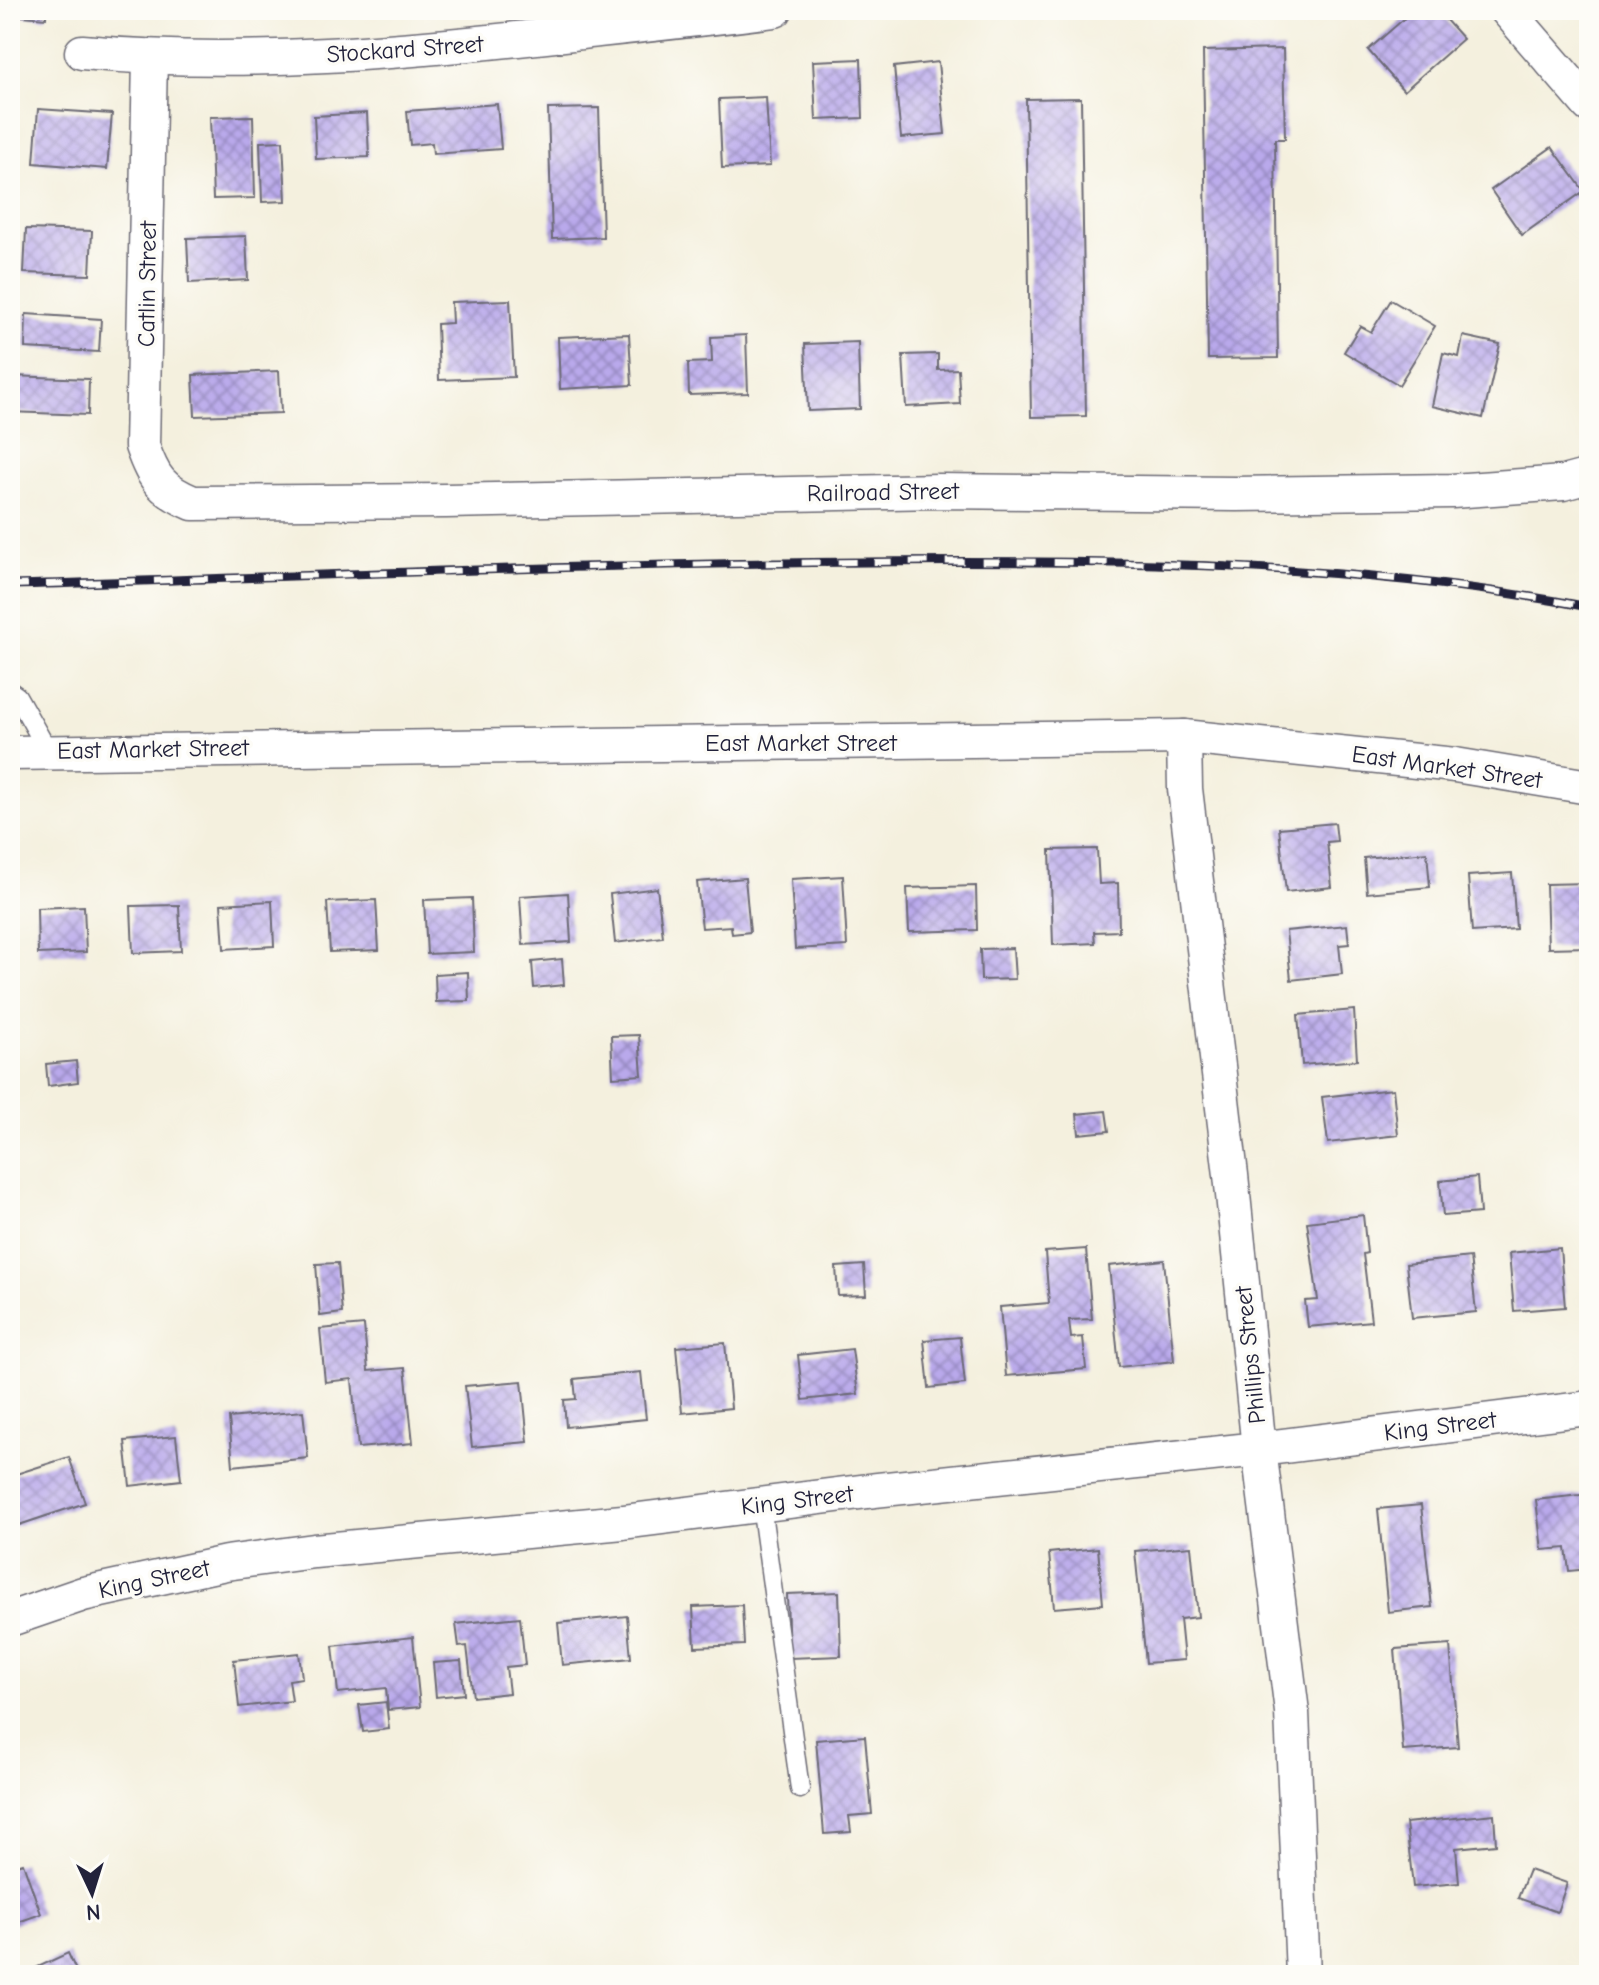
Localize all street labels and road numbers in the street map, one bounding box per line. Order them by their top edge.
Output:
street label: Stockard Street [326,29,485,68]
street label: Catlin Street [132,220,162,347]
street label: Railroad Street [807,477,960,507]
street label: East Market Street [705,729,898,757]
street label: East Market Street [57,733,250,765]
street label: East Market Street [1350,740,1545,794]
street label: Phillips Street [1229,1284,1271,1425]
street label: King Street [1382,1405,1499,1447]
street label: King Street [739,1479,856,1521]
street label: King Street [96,1553,213,1604]

